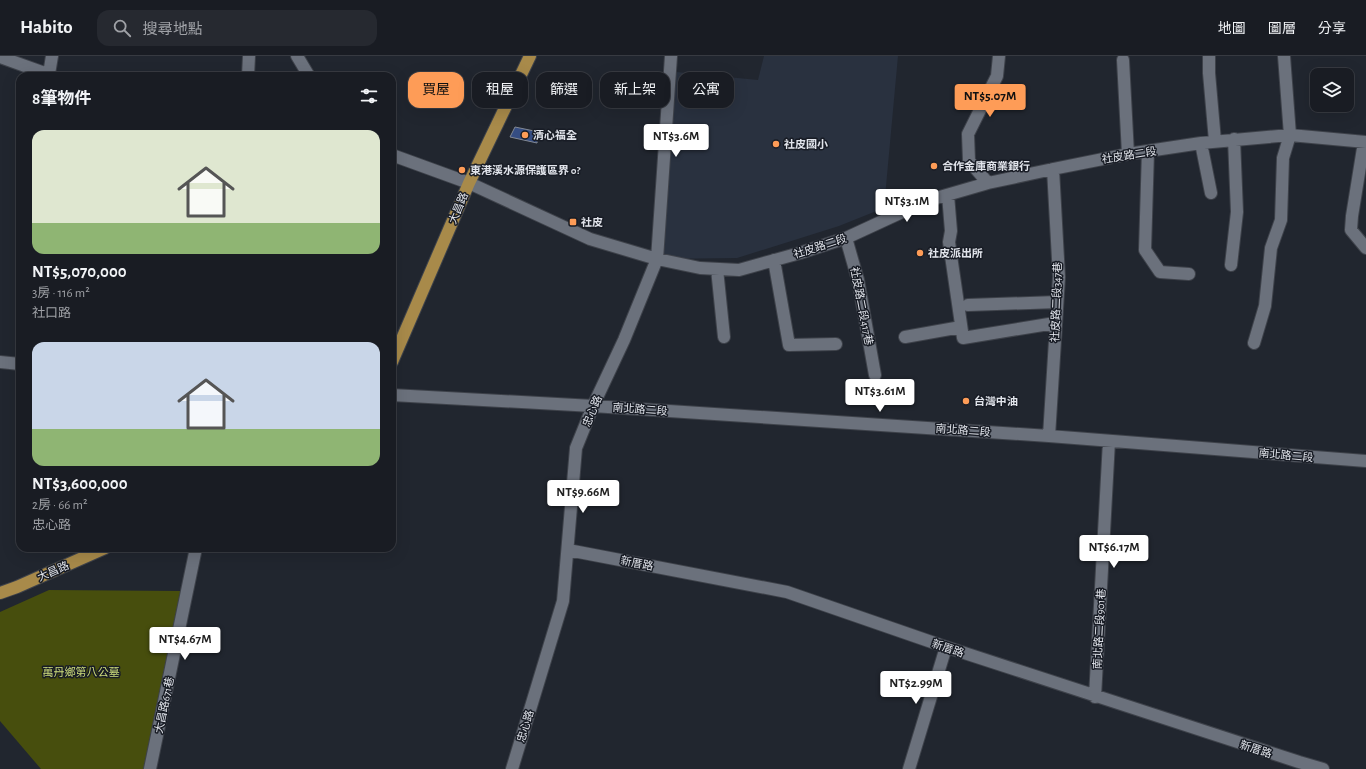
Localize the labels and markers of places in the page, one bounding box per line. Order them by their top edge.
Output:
pin: NT$5.07M [949,84,1031,118]
pin: NT$3.6M [639,124,713,158]
place label: 清心福全 [533,129,577,141]
marker: 清心福全 [520,130,530,140]
place label: 社皮國小 [784,138,828,150]
marker: 社皮國小 [771,139,781,149]
place label: 合作金庫商業銀行 [942,160,1030,172]
marker: 合作金庫商業銀行 [929,161,939,171]
place label: 東港溪水源保護區界 0? [470,164,580,176]
marker: 東港溪水源保護區界 0? [457,165,467,175]
pin: NT$3.1M [870,189,944,223]
place label: 社皮 [581,216,603,228]
marker: 社皮 [568,217,578,227]
place label: 社皮派出所 [928,247,983,259]
marker: 社皮派出所 [915,248,925,258]
pin: NT$3.61M [839,379,921,413]
place label: 台灣中油 [974,395,1018,407]
marker: 台灣中油 [961,396,971,406]
pin: NT$9.66M [542,480,624,514]
pin: NT$6.17M [1073,535,1155,569]
pin: NT$4.67M [144,627,226,661]
pin: NT$2.99M [875,671,957,705]

